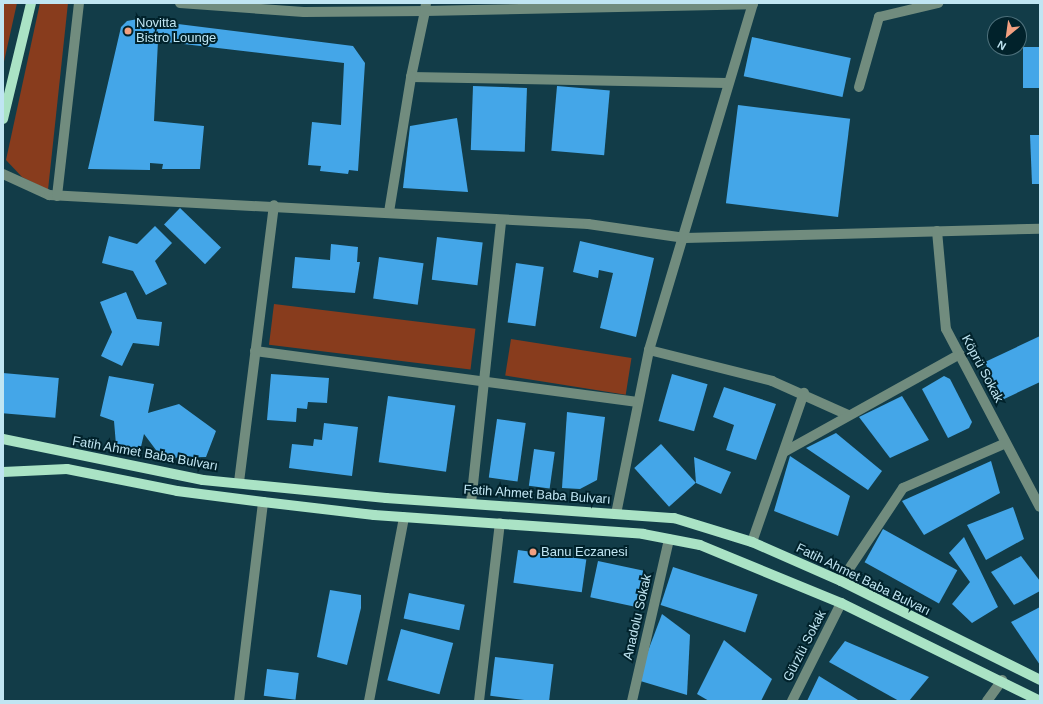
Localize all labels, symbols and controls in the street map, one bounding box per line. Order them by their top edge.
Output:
place label: Novitta Bistro Lounge [136,16,216,47]
north arrow [987,16,1027,56]
marker: Novitta Bistro Lounge [123,26,133,36]
text: N [995,38,1008,53]
street label: Köprü Sokak [958,332,1006,406]
street label: Fatih Ahmet Baba Bulvarı [71,433,219,475]
street label: Fatih Ahmet Baba Bulvarı [463,482,611,508]
street label: Fatih Ahmet Baba Bulvarı [793,541,933,619]
place label: Banu Eczanesi [541,544,628,560]
marker: Banu Eczanesi [528,547,538,557]
street label: Anadolu Sokak [621,573,655,661]
street label: Gürzlü Sokak [780,608,830,684]

